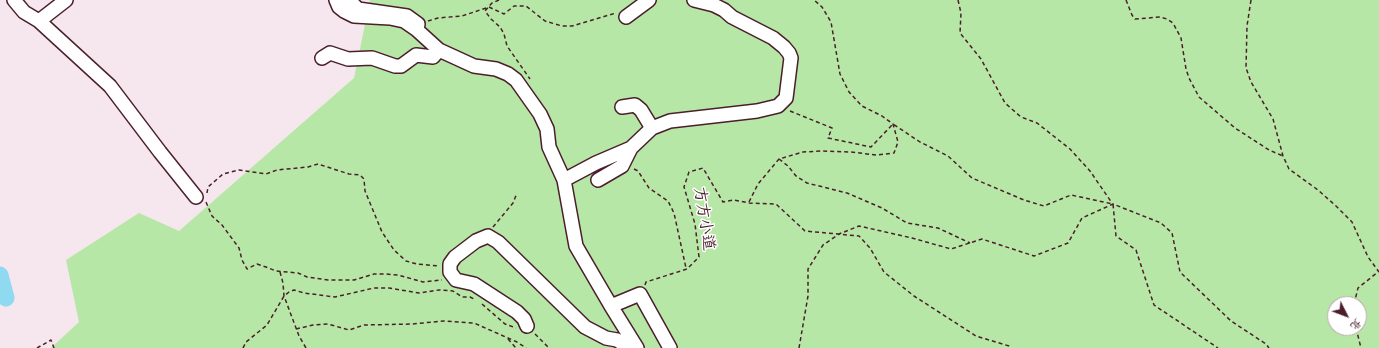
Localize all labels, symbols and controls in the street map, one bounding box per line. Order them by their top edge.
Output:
street label: 方方小道 [688,186,716,252]
north arrow [1327,296,1367,336]
text: 北 [1346,314,1365,333]

